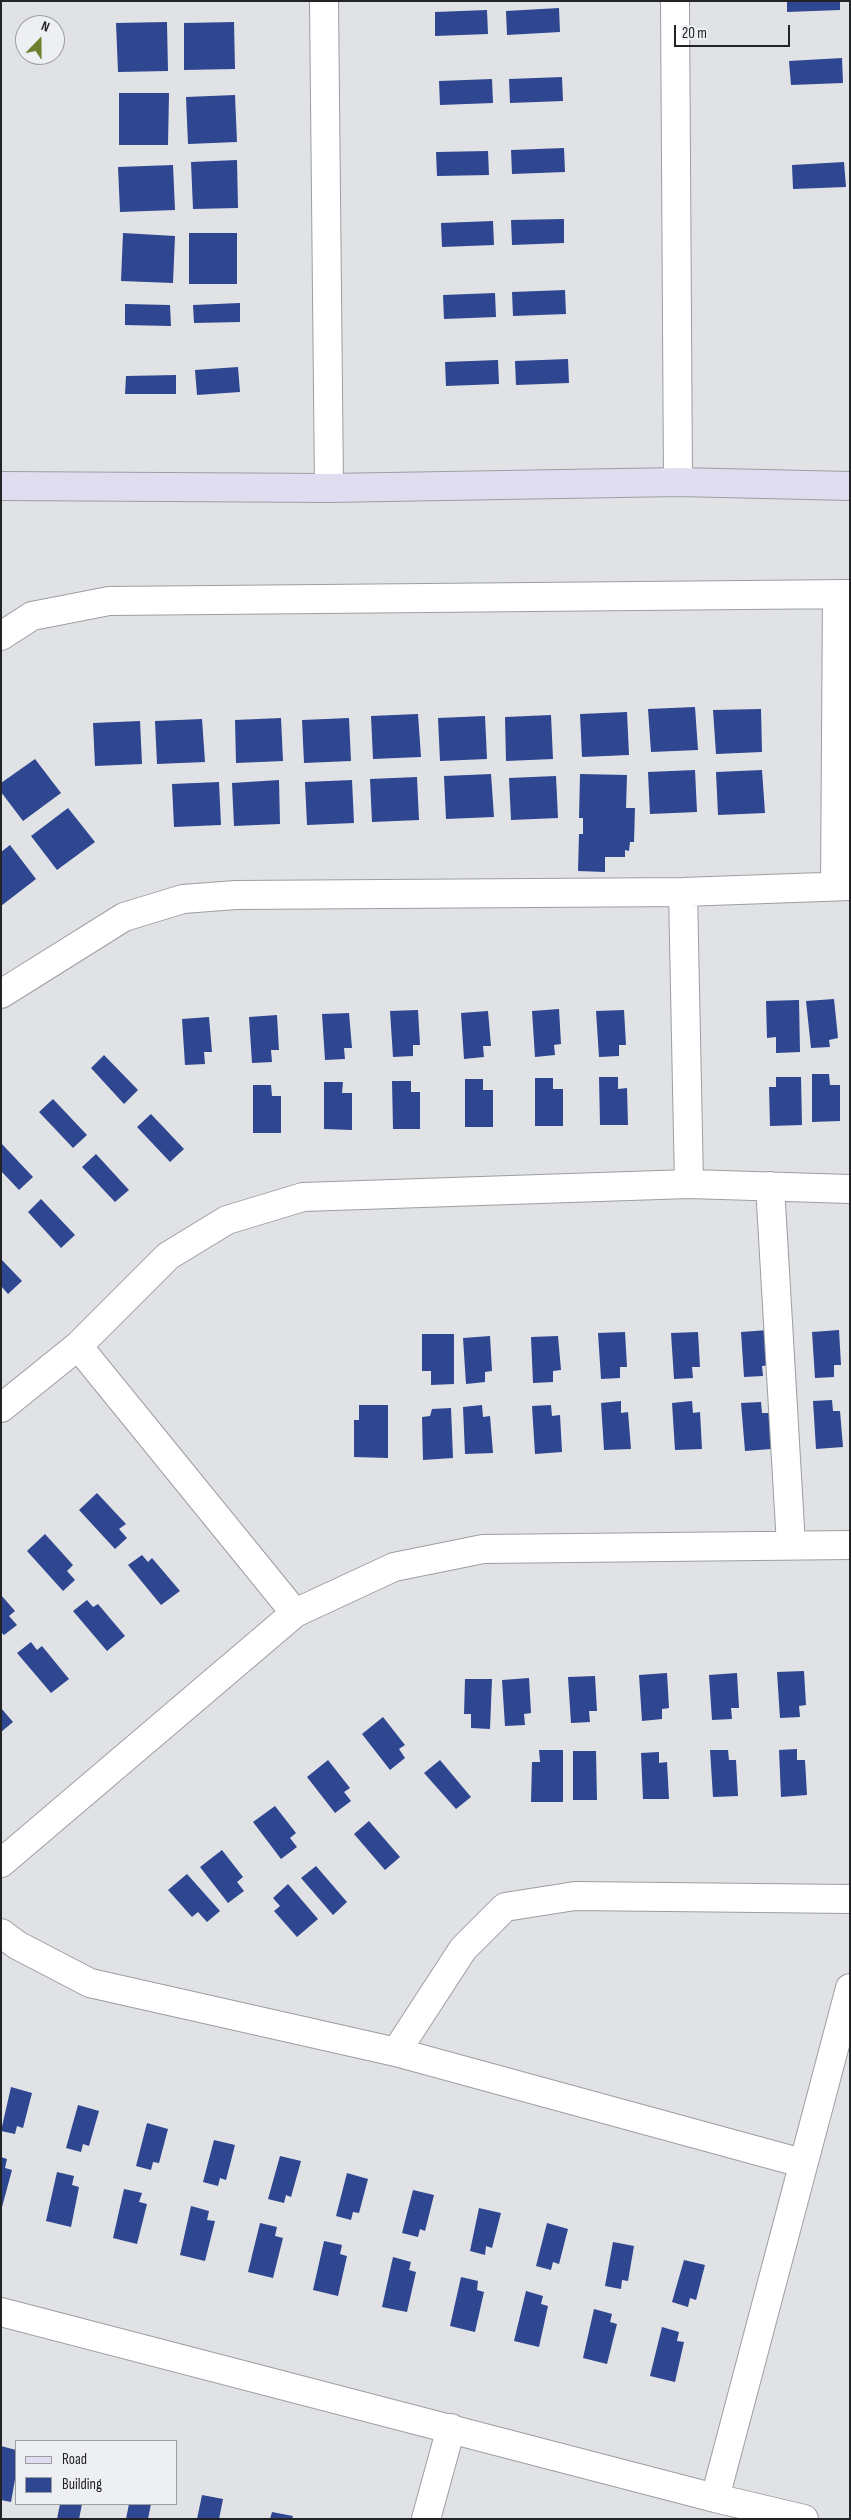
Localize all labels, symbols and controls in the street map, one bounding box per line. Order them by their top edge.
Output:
north arrow [15,15,65,65]
scale bar [676,15,792,47]
text: N [39,17,52,36]
text: 20 m [682,24,707,43]
legend [15,2440,178,2505]
text: Road [62,2450,87,2469]
text: Building [62,2475,102,2494]

